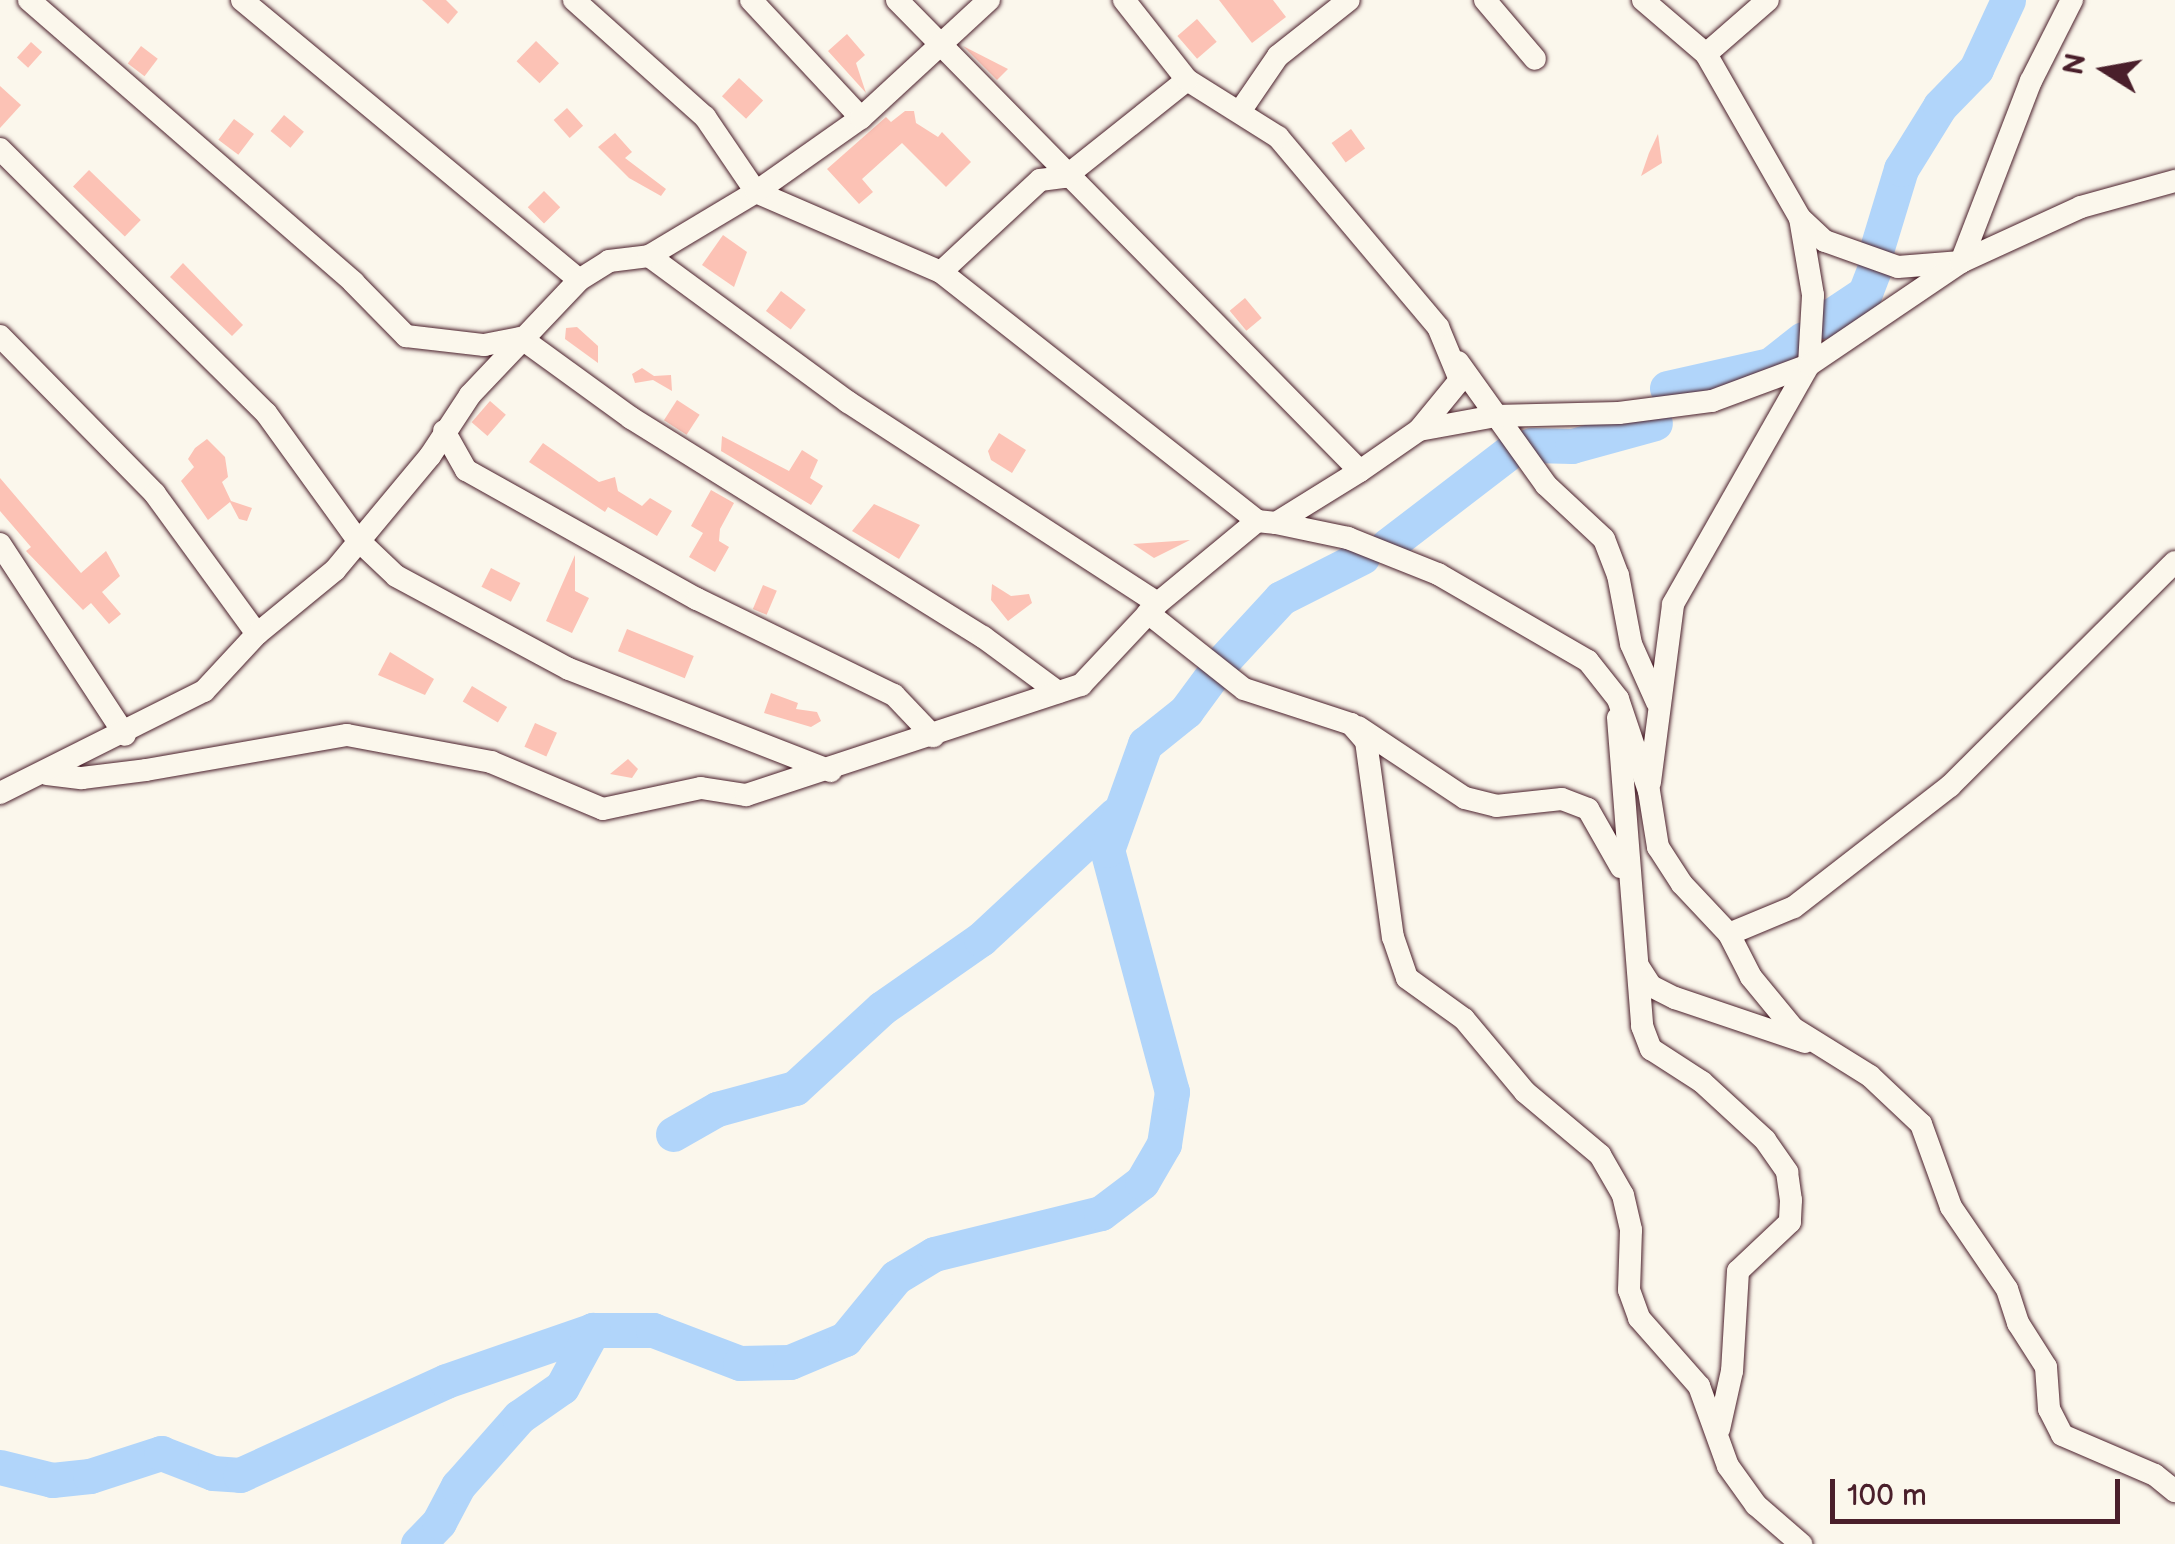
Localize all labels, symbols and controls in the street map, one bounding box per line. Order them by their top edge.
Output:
north arrow [2055,20,2155,120]
text: N [2057,51,2093,78]
scale bar [1835,1459,2125,1521]
text: 100 m [1847,1478,1927,1514]

